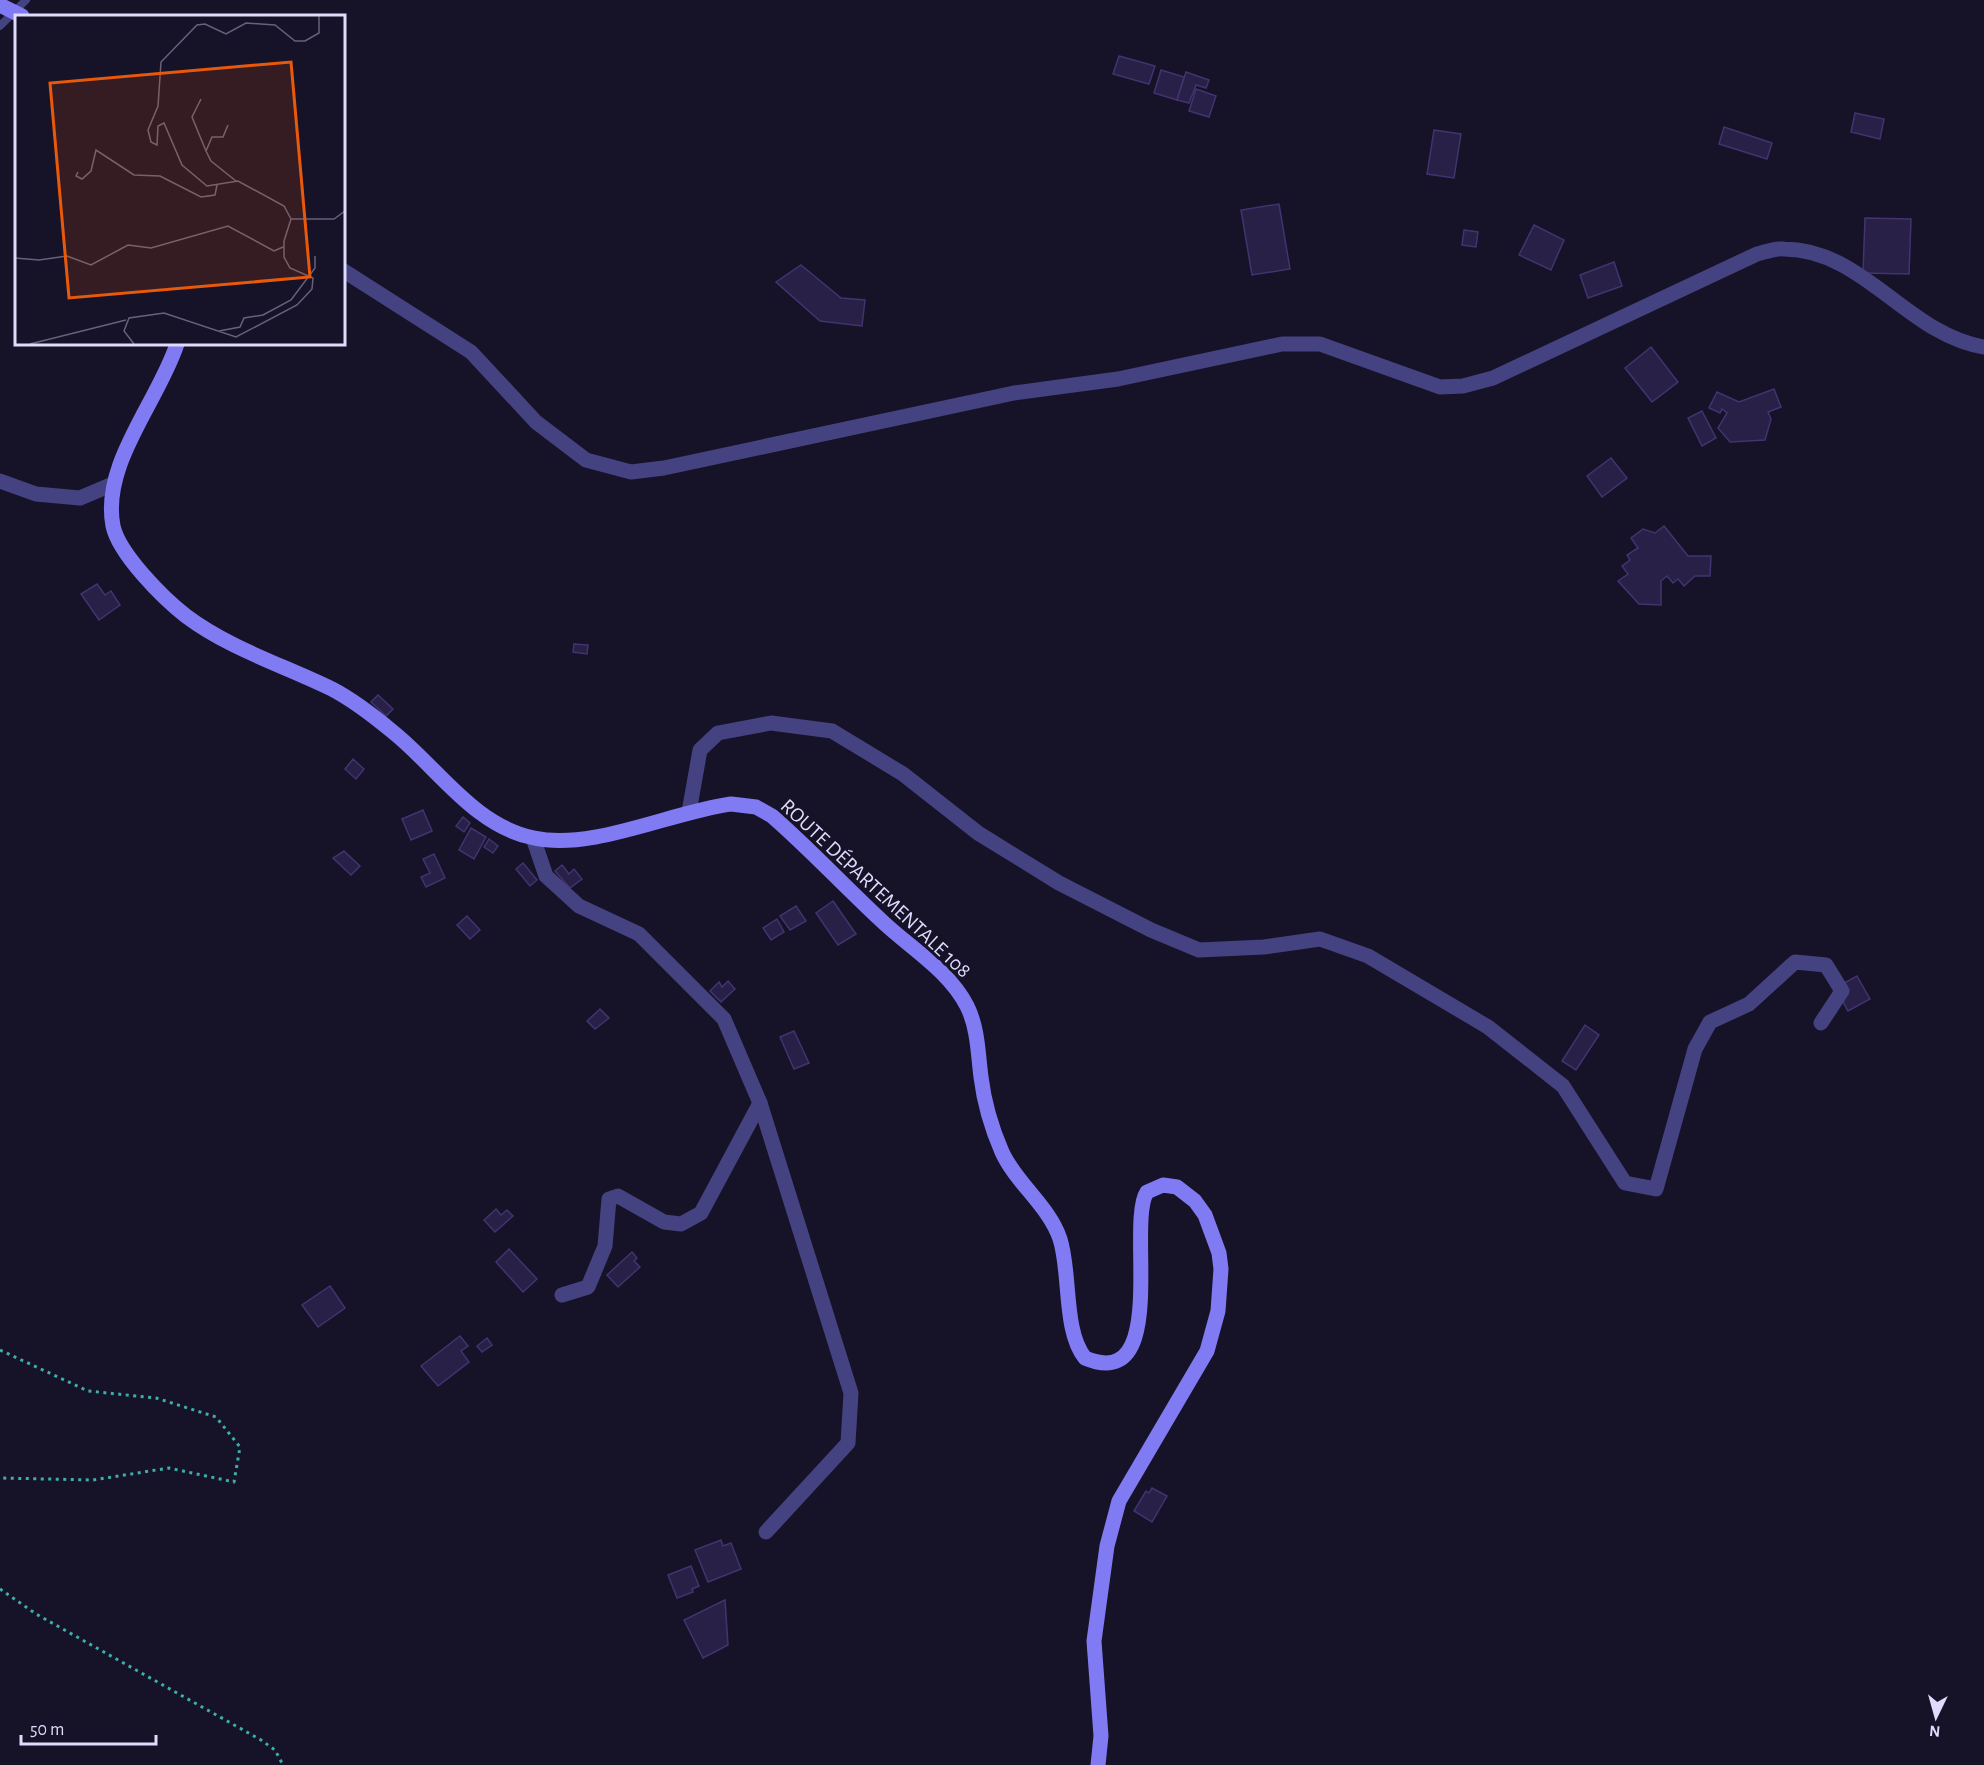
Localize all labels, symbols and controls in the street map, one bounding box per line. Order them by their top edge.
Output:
inset map [15,15,345,345]
street label: ROUTE DÉPARTEMENTALE 108 [777,793,976,982]
north arrow [1906,1687,1966,1747]
scale bar [21,1708,156,1746]
text: 50 m [30,1721,64,1739]
text: N [1929,1722,1941,1739]

